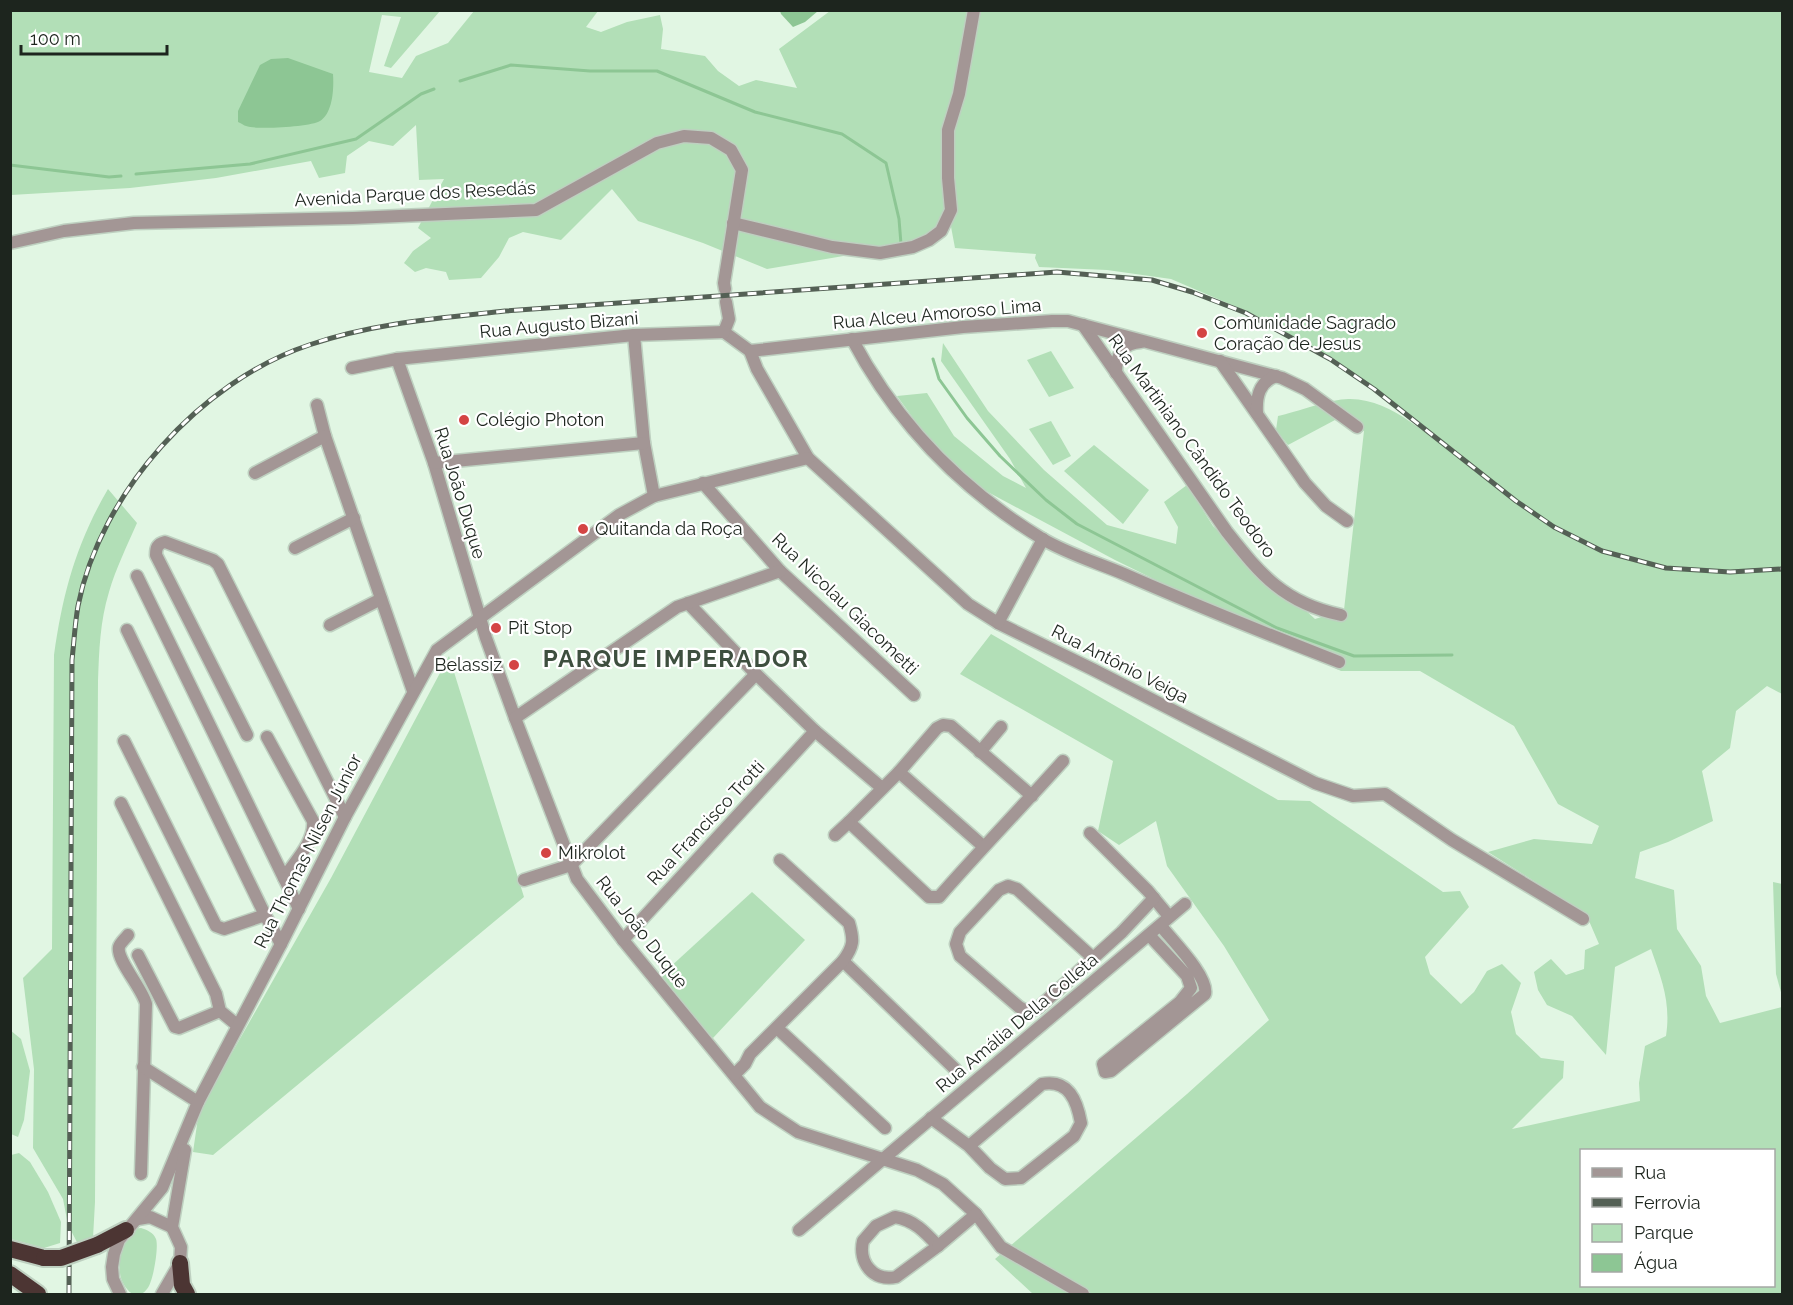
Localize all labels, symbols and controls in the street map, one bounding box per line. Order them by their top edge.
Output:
scale bar [21,18,166,56]
text: 100 m [30,28,81,49]
street label: Avenida Parque dos Resedás [294,177,536,210]
street label: Rua Alceu Amoroso Lima [832,294,1042,333]
street label: Rua Augusto Bizani [479,307,639,342]
place label: Comunidade Sagrado Coração de Jesus [1214,312,1396,354]
marker: Comunidade Sagrado Coração de Jesus [1195,326,1209,340]
street label: Rua Martiniano Cândido Teodoro [1104,330,1281,562]
place label: Colégio Photon [476,409,604,430]
marker: Colégio Photon [457,413,471,427]
street label: Rua João Duque [430,425,491,562]
place label: Quitanda da Roça [595,518,742,539]
marker: Quitanda da Roça [576,522,590,536]
street label: Rua Nicolau Giacometti [768,528,923,679]
place label: Pit Stop [508,617,572,638]
street label: Rua Antônio Veiga [1048,620,1192,707]
marker: Pit Stop [489,621,503,635]
district label: PARQUE IMPERADOR [543,644,809,673]
place label: Belassiz [435,654,502,675]
marker: Belassiz [507,658,521,672]
street label: Rua Thomas Nilsen Júnior [249,749,366,951]
street label: Rua Francisco Trotti [643,756,769,889]
place label: Mikrolot [558,842,626,863]
marker: Mikrolot [539,846,553,860]
street label: Rua João Duque [592,871,693,992]
street label: Rua Amália Della Colleta [932,949,1102,1096]
legend [1580,1149,1775,1287]
text: Rua [1634,1162,1666,1183]
text: Ferrovia [1634,1192,1701,1213]
text: Parque [1634,1222,1694,1243]
text: Água [1634,1251,1678,1273]

